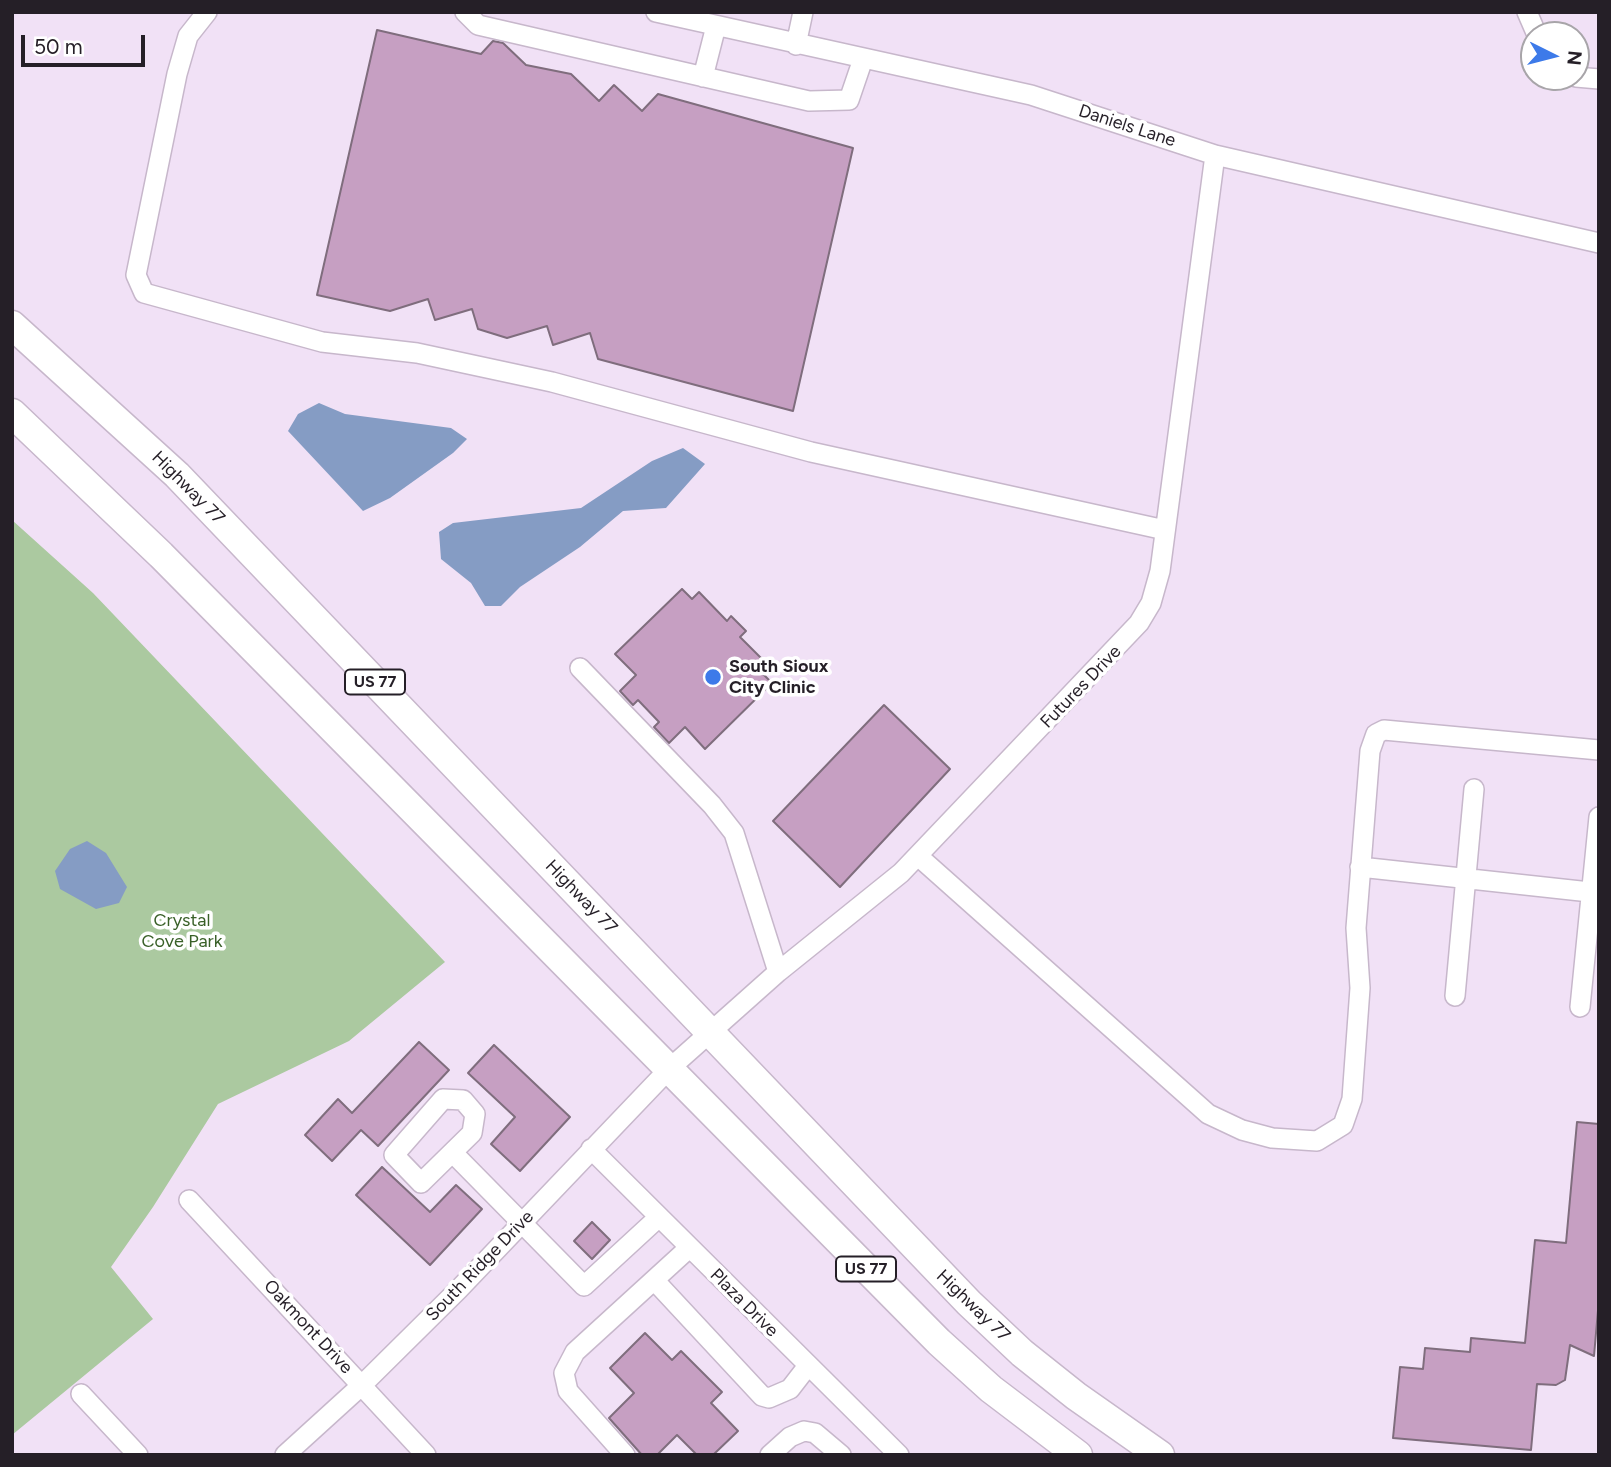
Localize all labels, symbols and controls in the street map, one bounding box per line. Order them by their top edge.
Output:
scale bar [24,21,149,65]
north arrow [1520,21,1590,91]
text: 50 m [34,34,83,59]
text: N [1562,50,1587,67]
street label: Daniels Lane [1076,100,1178,152]
street label: Highway 77 [147,447,229,529]
street label: Futures Drive [1036,641,1126,733]
place label: South Sioux City Clinic [729,656,828,698]
marker: South Sioux City Clinic [703,667,723,687]
road number: US 77 [345,670,405,694]
street label: Highway 77 [540,856,622,938]
park label: Crystal Cove Park [142,910,222,953]
street label: South Ridge Drive [422,1206,538,1326]
road number: US 77 [836,1256,896,1282]
street label: Plaza Drive [705,1264,783,1342]
street label: Highway 77 [932,1265,1014,1347]
street label: Oakmont Drive [259,1276,357,1378]

